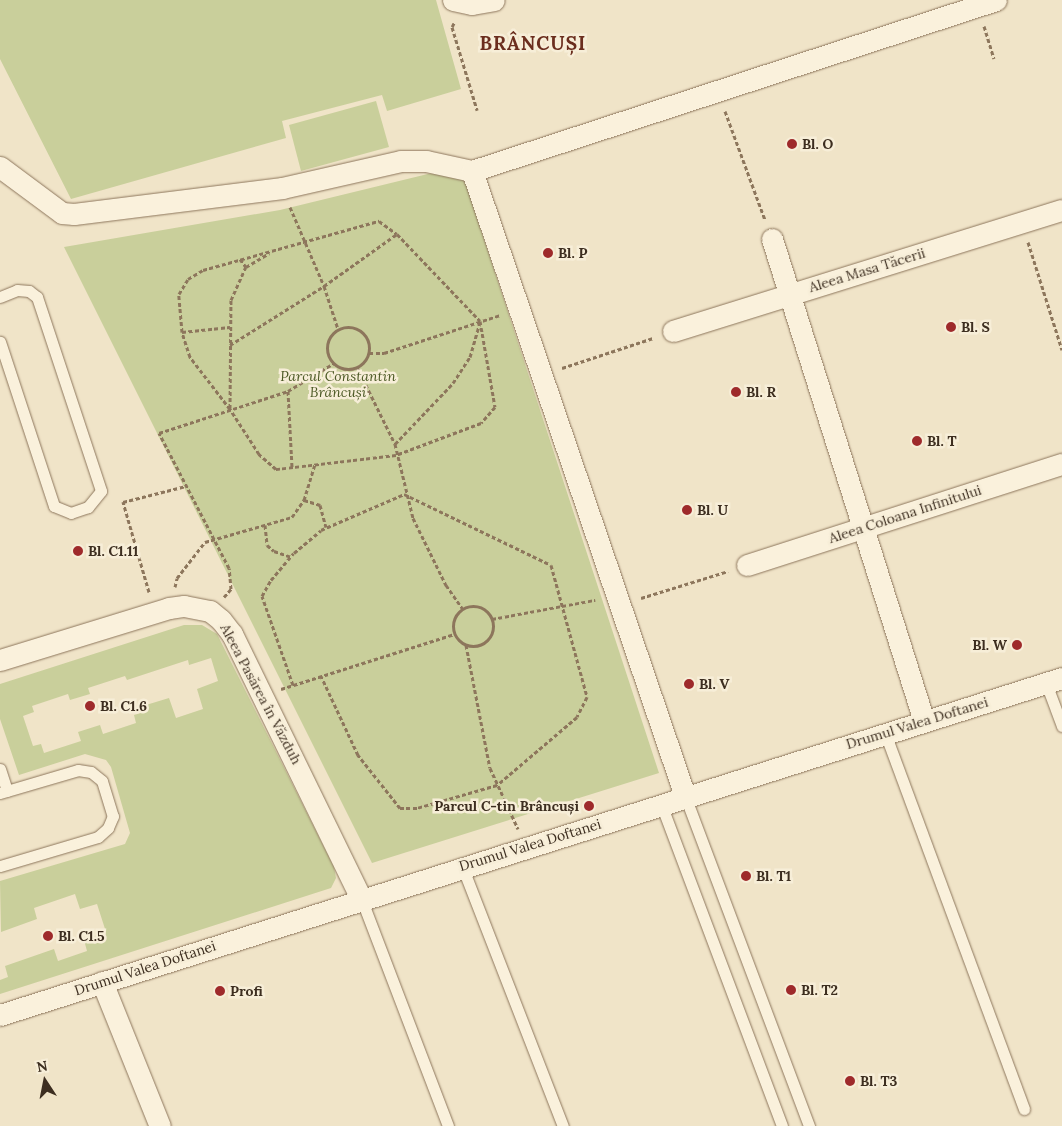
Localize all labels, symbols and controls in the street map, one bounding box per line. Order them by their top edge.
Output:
district label: BRÂNCUȘI [479,33,587,55]
place label: Bl. O [802,136,833,152]
marker: Bl. O [786,138,798,150]
street label: Aleea Masa Tăcerii [807,244,927,296]
place label: Bl. P [558,245,587,261]
marker: Bl. P [542,247,554,259]
place label: Bl. S [961,319,990,335]
marker: Bl. S [945,321,957,333]
park label: Parcul Constantin Brâncuși [280,368,396,401]
place label: Bl. R [746,384,776,400]
marker: Bl. R [730,386,742,398]
place label: Bl. T [927,433,957,449]
marker: Bl. T [911,435,923,447]
street label: Aleea Coloana Infinitului [827,481,983,547]
place label: Bl. U [697,502,728,518]
marker: Bl. U [681,504,693,516]
place label: Bl. C1.11 [88,543,138,559]
marker: Bl. C1.11 [72,545,84,557]
street label: Aleea Pasărea în Văzduh [217,621,305,767]
place label: Bl. W [972,637,1007,653]
marker: Bl. W [1011,639,1023,651]
place label: Bl. V [699,676,729,692]
marker: Bl. V [683,678,695,690]
street label: Drumul Valea Doftanei [844,693,990,753]
place label: Bl. C1.6 [100,698,147,714]
marker: Bl. C1.6 [84,700,96,712]
place label: Parcul C-tin Brâncuși [434,798,579,814]
marker: Parcul C-tin Brâncuși [583,800,595,812]
street label: Drumul Valea Doftanei [457,815,603,875]
place label: Bl. T1 [756,868,791,884]
marker: Bl. T1 [740,870,752,882]
place label: Bl. C1.5 [58,928,105,944]
marker: Bl. C1.5 [42,930,54,942]
street label: Drumul Valea Doftanei [72,937,218,999]
place label: Bl. T2 [801,982,838,998]
place label: Profi [230,983,263,999]
marker: Bl. T2 [785,984,797,996]
marker: Profi [214,985,226,997]
north arrow [20,1056,70,1106]
text: N [35,1056,49,1076]
place label: Bl. T3 [860,1073,897,1089]
marker: Bl. T3 [844,1075,856,1087]

